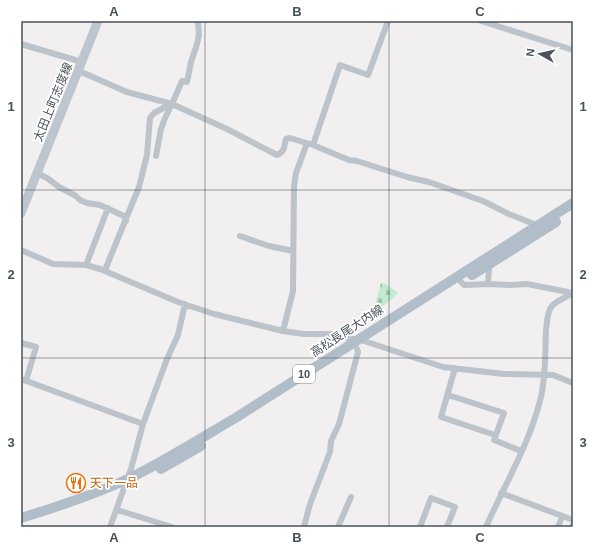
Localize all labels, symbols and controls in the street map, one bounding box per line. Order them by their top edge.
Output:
text: A [109,4,119,19]
text: B [292,4,302,19]
text: C [475,4,485,19]
north arrow [520,34,560,74]
text: N [524,48,537,57]
street label: 太田上町志度線 [31,60,75,144]
text: 1 [7,99,15,114]
text: 1 [579,99,587,114]
text: 2 [7,267,15,282]
text: 2 [579,267,587,282]
street label: 高松長尾大内線 [308,302,386,360]
road number: 10 [293,365,315,383]
text: 3 [7,435,15,450]
text: 3 [579,435,587,450]
restaurant icon: 天下一品 [65,472,87,494]
place label: 天下一品 [90,476,138,490]
text: A [109,530,119,545]
text: B [292,530,302,545]
text: C [475,530,485,545]

